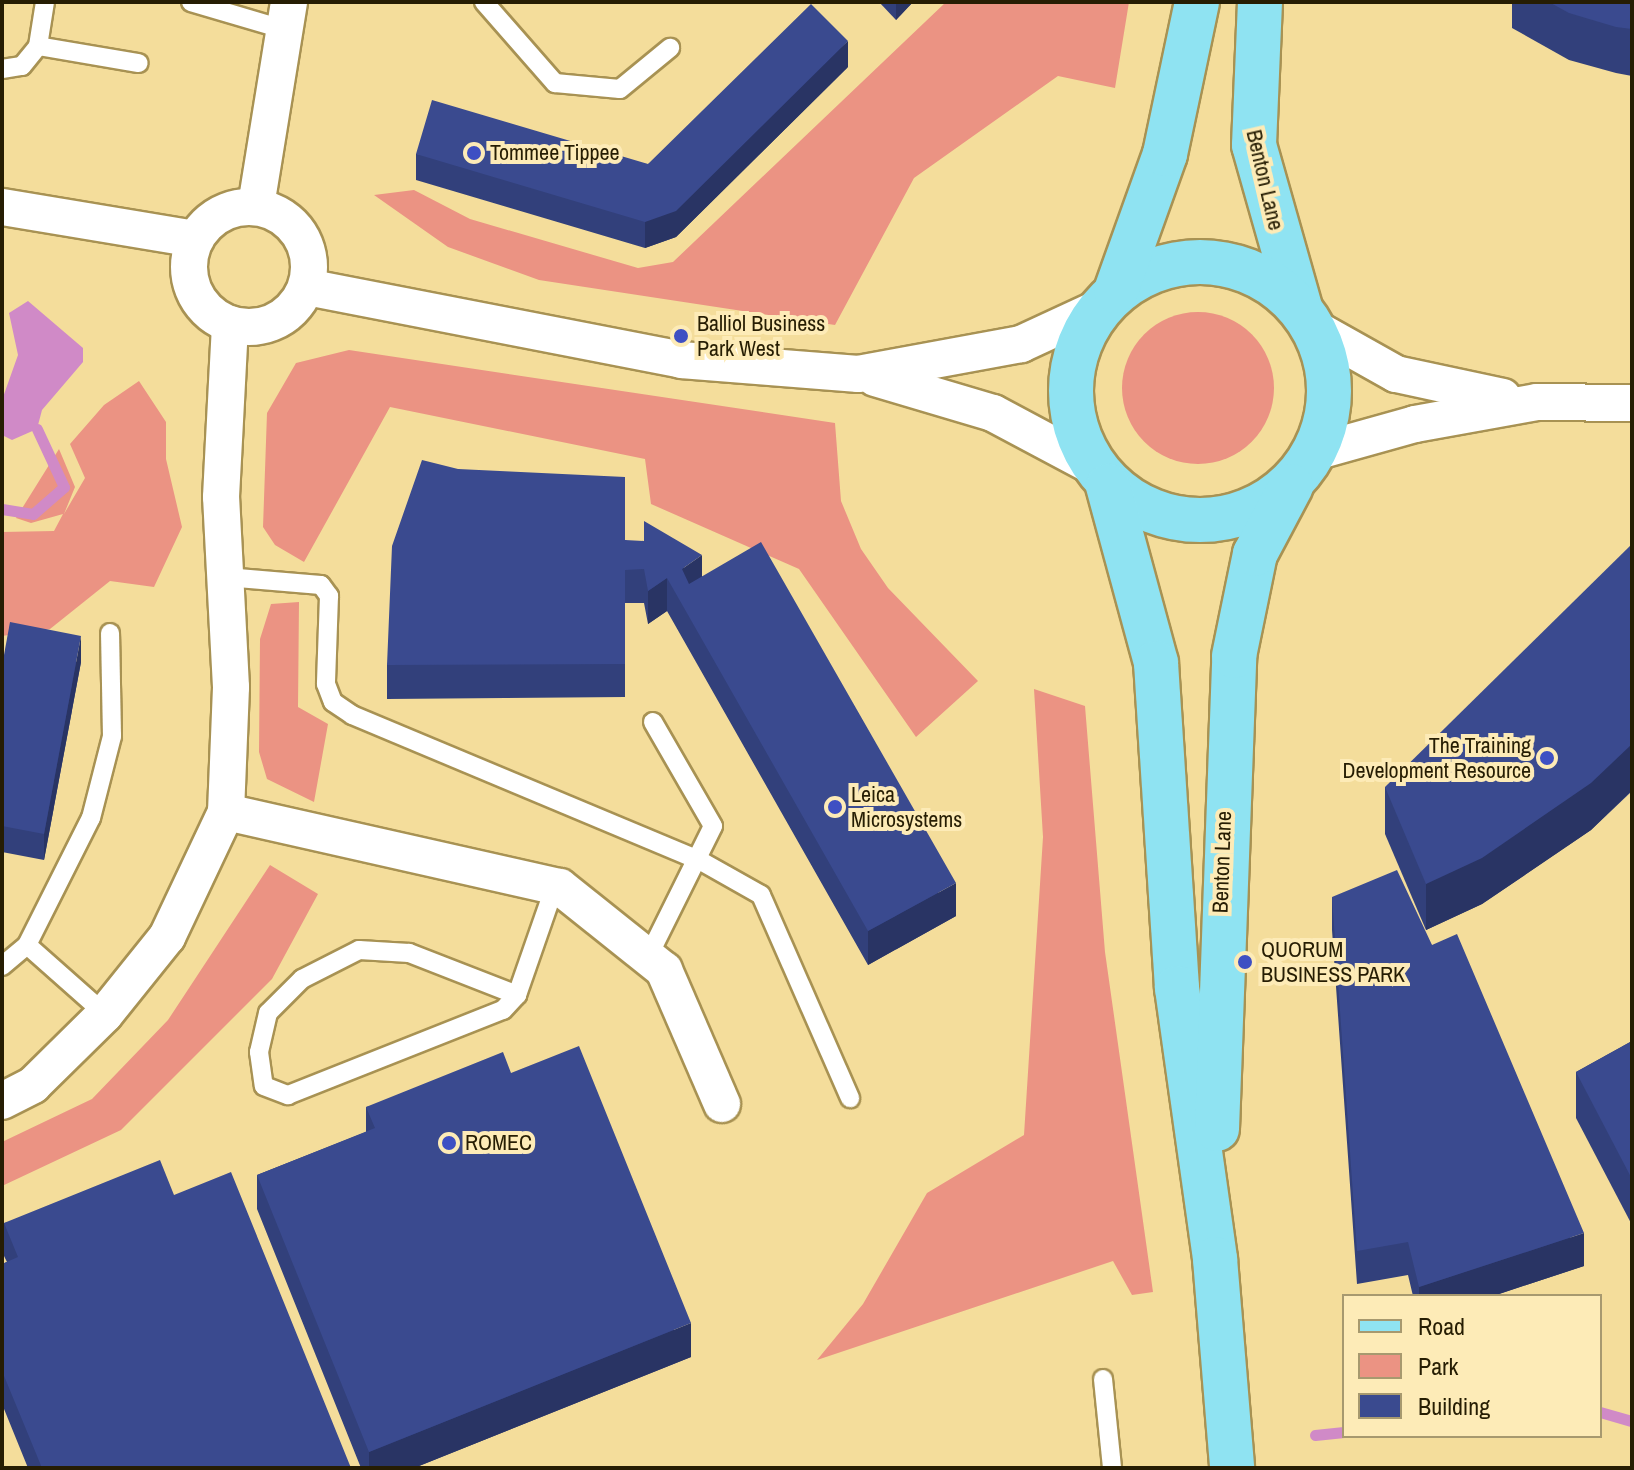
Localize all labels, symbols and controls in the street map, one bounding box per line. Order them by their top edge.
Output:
street label: Benton Lane [1241,127,1289,233]
place label: Tommee Tippee [490,140,620,166]
marker: Tommee Tippee [465,144,483,162]
place label: Balliol Business Park West [697,310,825,362]
marker: Balliol Business Park West [672,327,690,345]
place label: The Training Development Resource [1343,732,1531,784]
marker: The Training Development Resource [1538,749,1556,767]
place label: Leica Microsystems [851,781,962,832]
marker: Leica Microsystems [826,798,844,816]
street label: Benton Lane [1207,810,1237,914]
place label: QUORUM BUSINESS PARK [1261,936,1405,988]
marker: QUORUM BUSINESS PARK [1236,953,1254,971]
place label: ROMEC [465,1130,532,1156]
marker: ROMEC [440,1134,458,1152]
legend [1342,1294,1602,1438]
text: Road [1418,1310,1465,1342]
text: Park [1418,1350,1458,1382]
text: Building [1418,1390,1490,1422]

